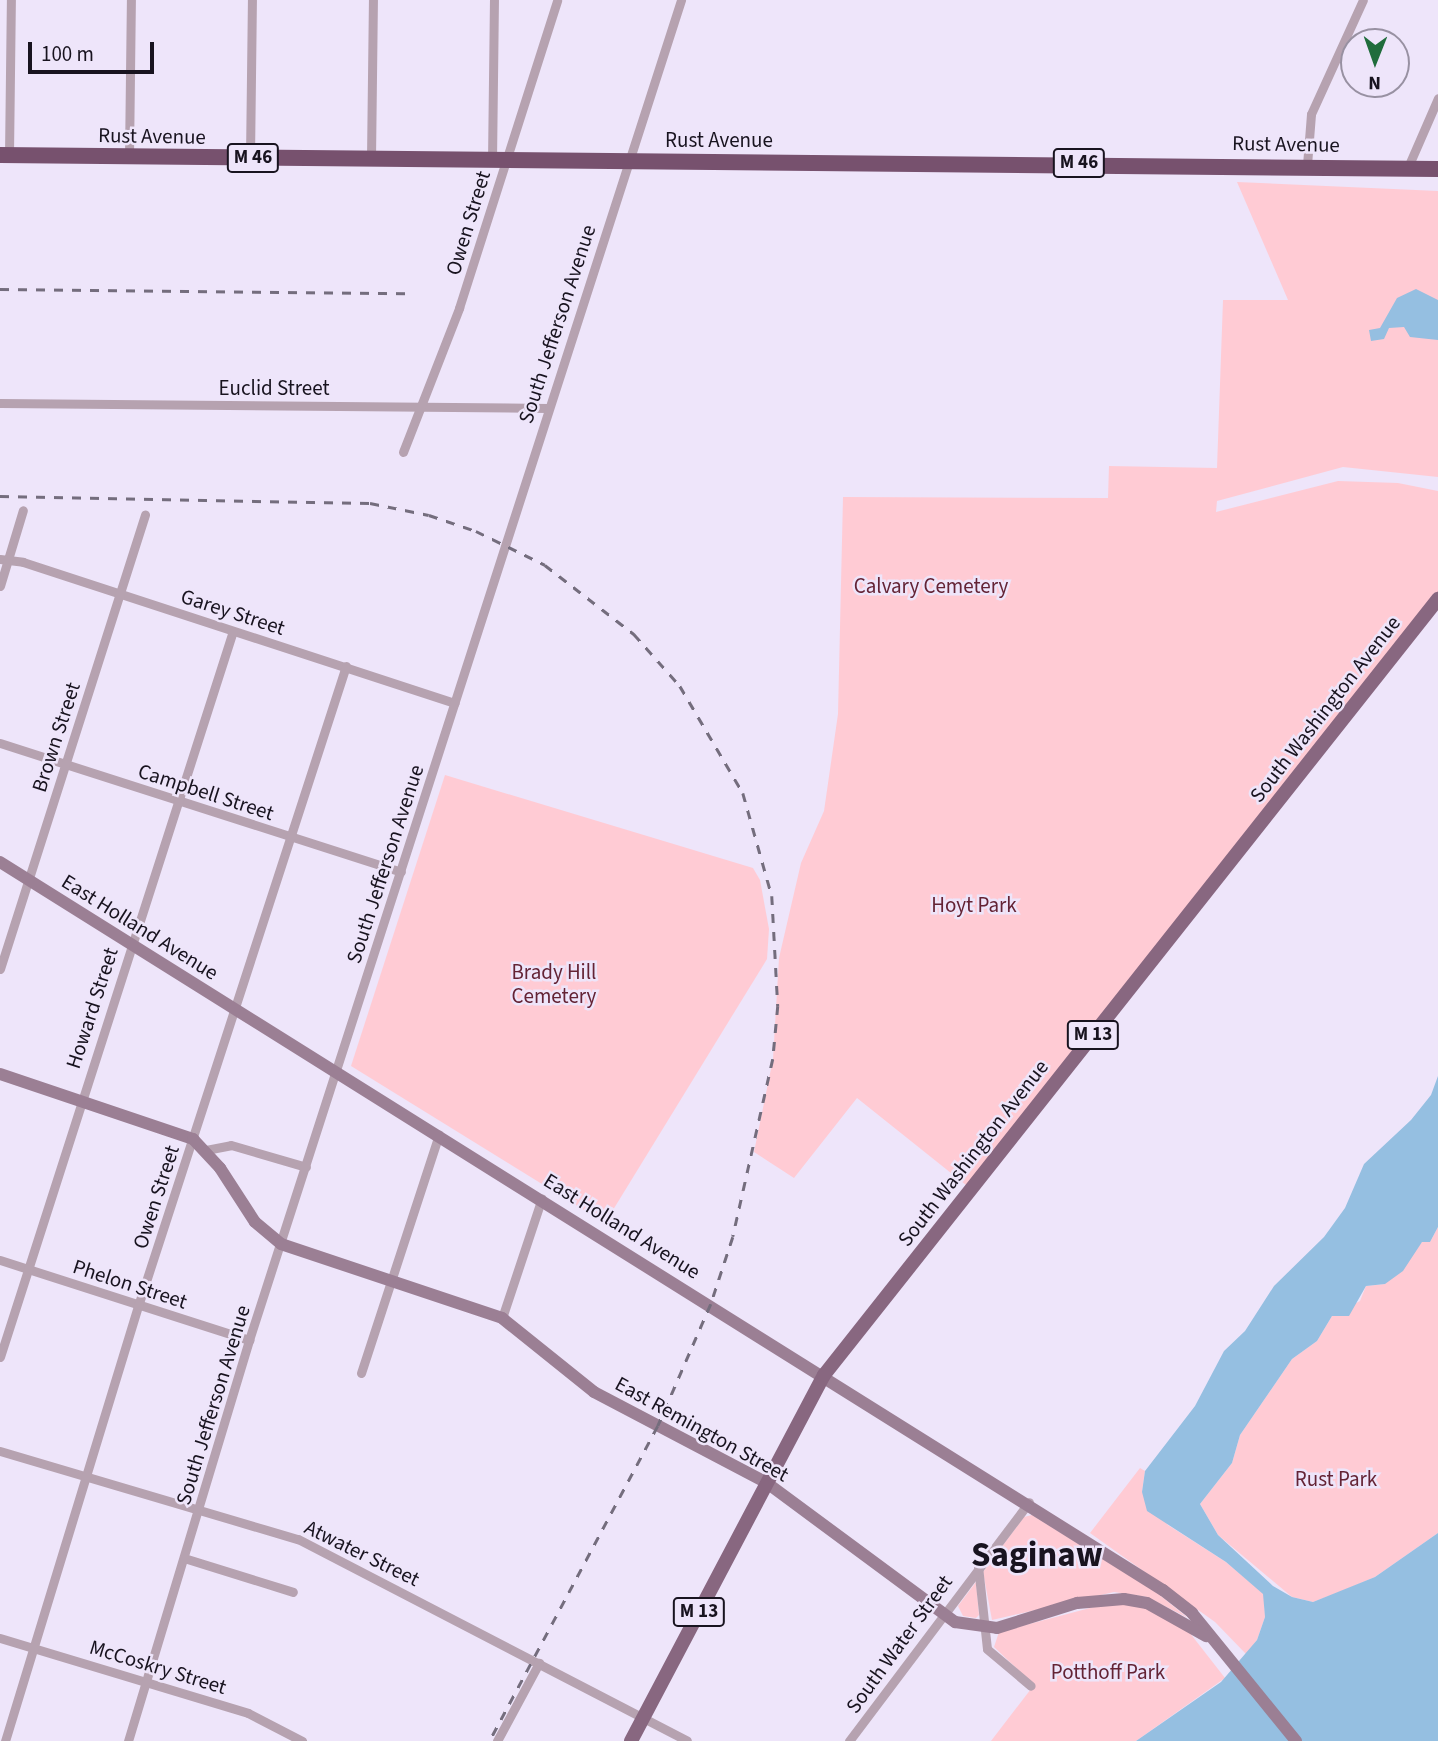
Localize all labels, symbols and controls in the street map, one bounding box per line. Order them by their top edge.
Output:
scale bar [32,28,158,72]
north arrow [1340,28,1410,98]
text: 100 m [41,39,94,69]
text: N [1368,69,1381,96]
street label: Rust Avenue [98,122,206,150]
street label: Rust Avenue [665,127,773,153]
street label: Rust Avenue [1232,130,1340,158]
road number: M 46 [227,142,279,174]
road number: M 46 [1053,148,1105,178]
street label: Owen Street [440,168,496,278]
street label: South Jefferson Avenue [513,222,601,426]
street label: Euclid Street [218,375,330,401]
park label: Calvary Cemetery [854,573,1008,599]
street label: Garey Street [178,583,288,641]
street label: South Washington Avenue [1244,611,1406,807]
street label: Brown Street [26,679,86,795]
street label: Campbell Street [135,758,277,826]
street label: South Jefferson Avenue [341,762,429,966]
street label: East Holland Avenue [57,869,223,985]
park label: Hoyt Park [931,892,1017,918]
street label: Howard Street [61,944,123,1072]
park label: Brady Hill Cemetery [512,959,596,1009]
road number: M 13 [1067,1020,1119,1050]
street label: South Washington Avenue [892,1055,1054,1251]
street label: Owen Street [127,1142,185,1252]
street label: East Holland Avenue [539,1168,705,1284]
street label: Phelon Street [70,1254,190,1314]
street label: South Jefferson Avenue [171,1302,255,1508]
street label: East Remington Street [611,1371,793,1487]
park label: Rust Park [1295,1466,1377,1492]
street label: Atwater Street [300,1514,424,1592]
district label: Saginaw [971,1534,1103,1576]
street label: South Water Street [840,1570,958,1718]
road number: M 13 [673,1596,725,1628]
street label: McCoskry Street [87,1634,229,1700]
park label: Potthoff Park [1051,1659,1165,1685]

